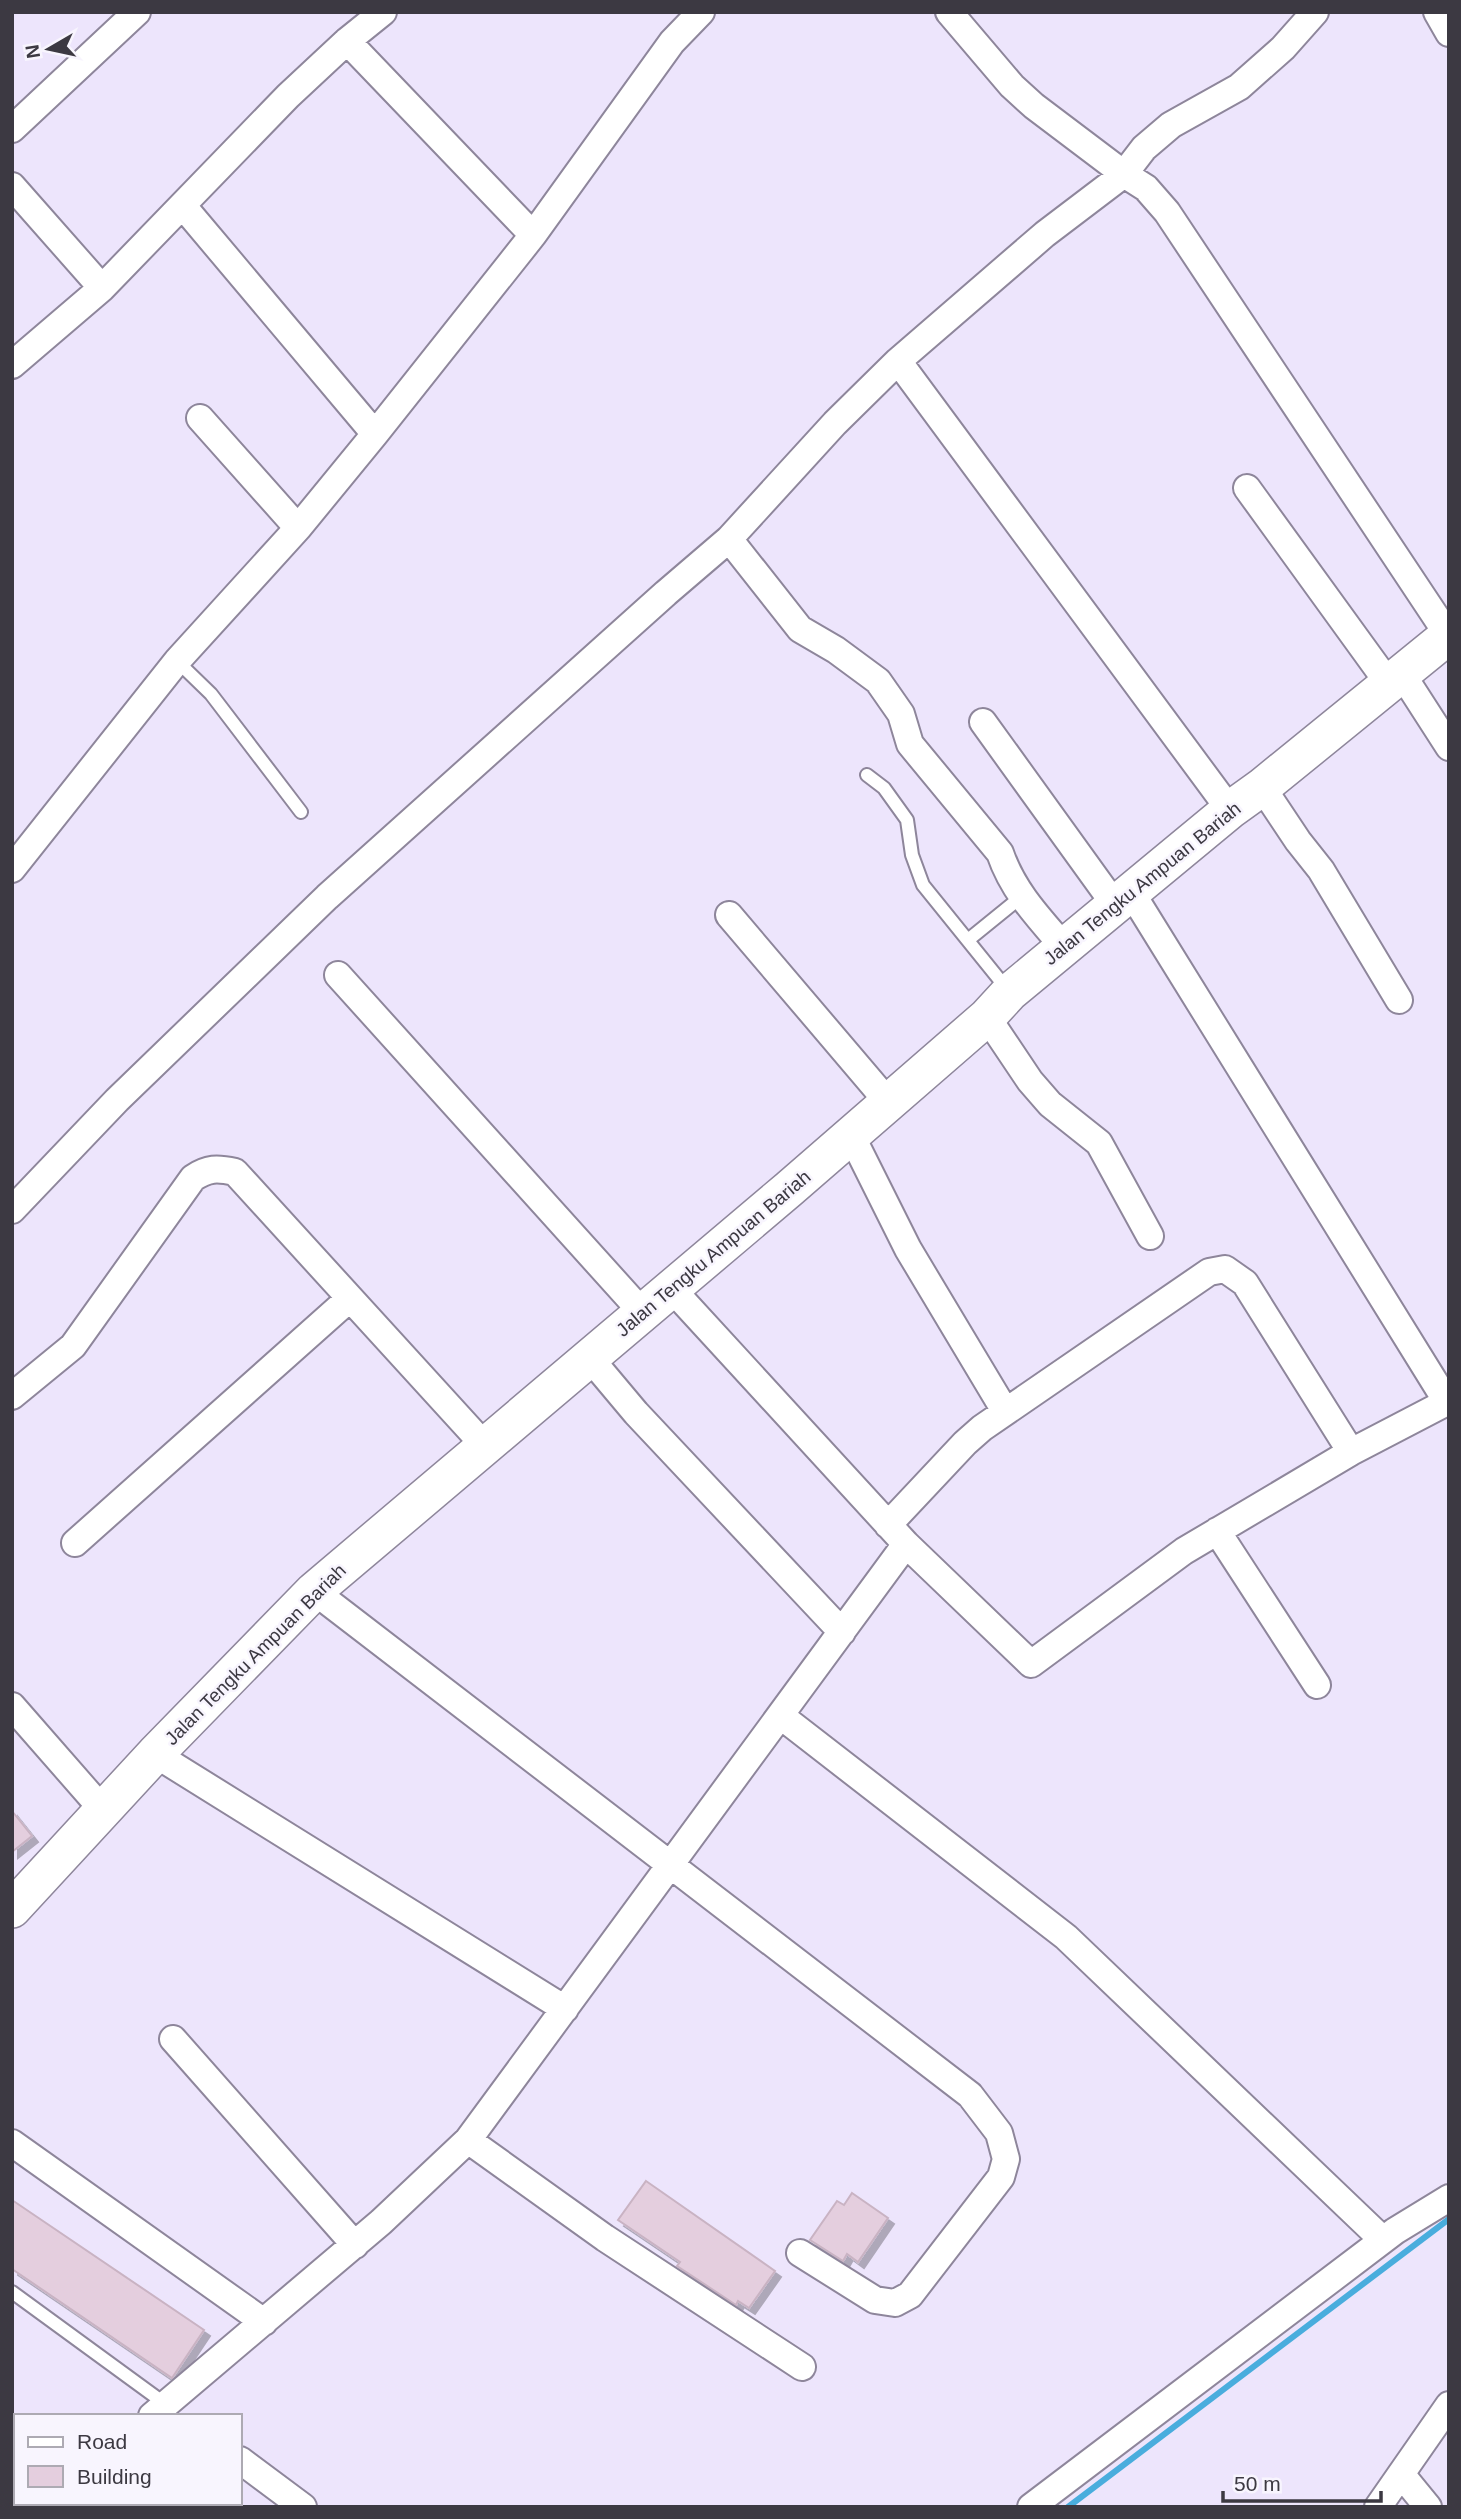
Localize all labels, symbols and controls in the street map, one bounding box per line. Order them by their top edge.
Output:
north arrow [14,14,84,84]
text: N [21,43,44,60]
street label: Jalan Tengku Ampuan Bariah [1040,798,1245,969]
street label: Jalan Tengku Ampuan Bariah [612,1166,815,1341]
street label: Jalan Tengku Ampuan Bariah [161,1560,350,1749]
legend [14,2414,242,2505]
text: Road [77,2430,127,2453]
scale bar [1223,2460,1380,2504]
text: Building [77,2465,152,2488]
text: 50 m [1234,2472,1281,2495]

